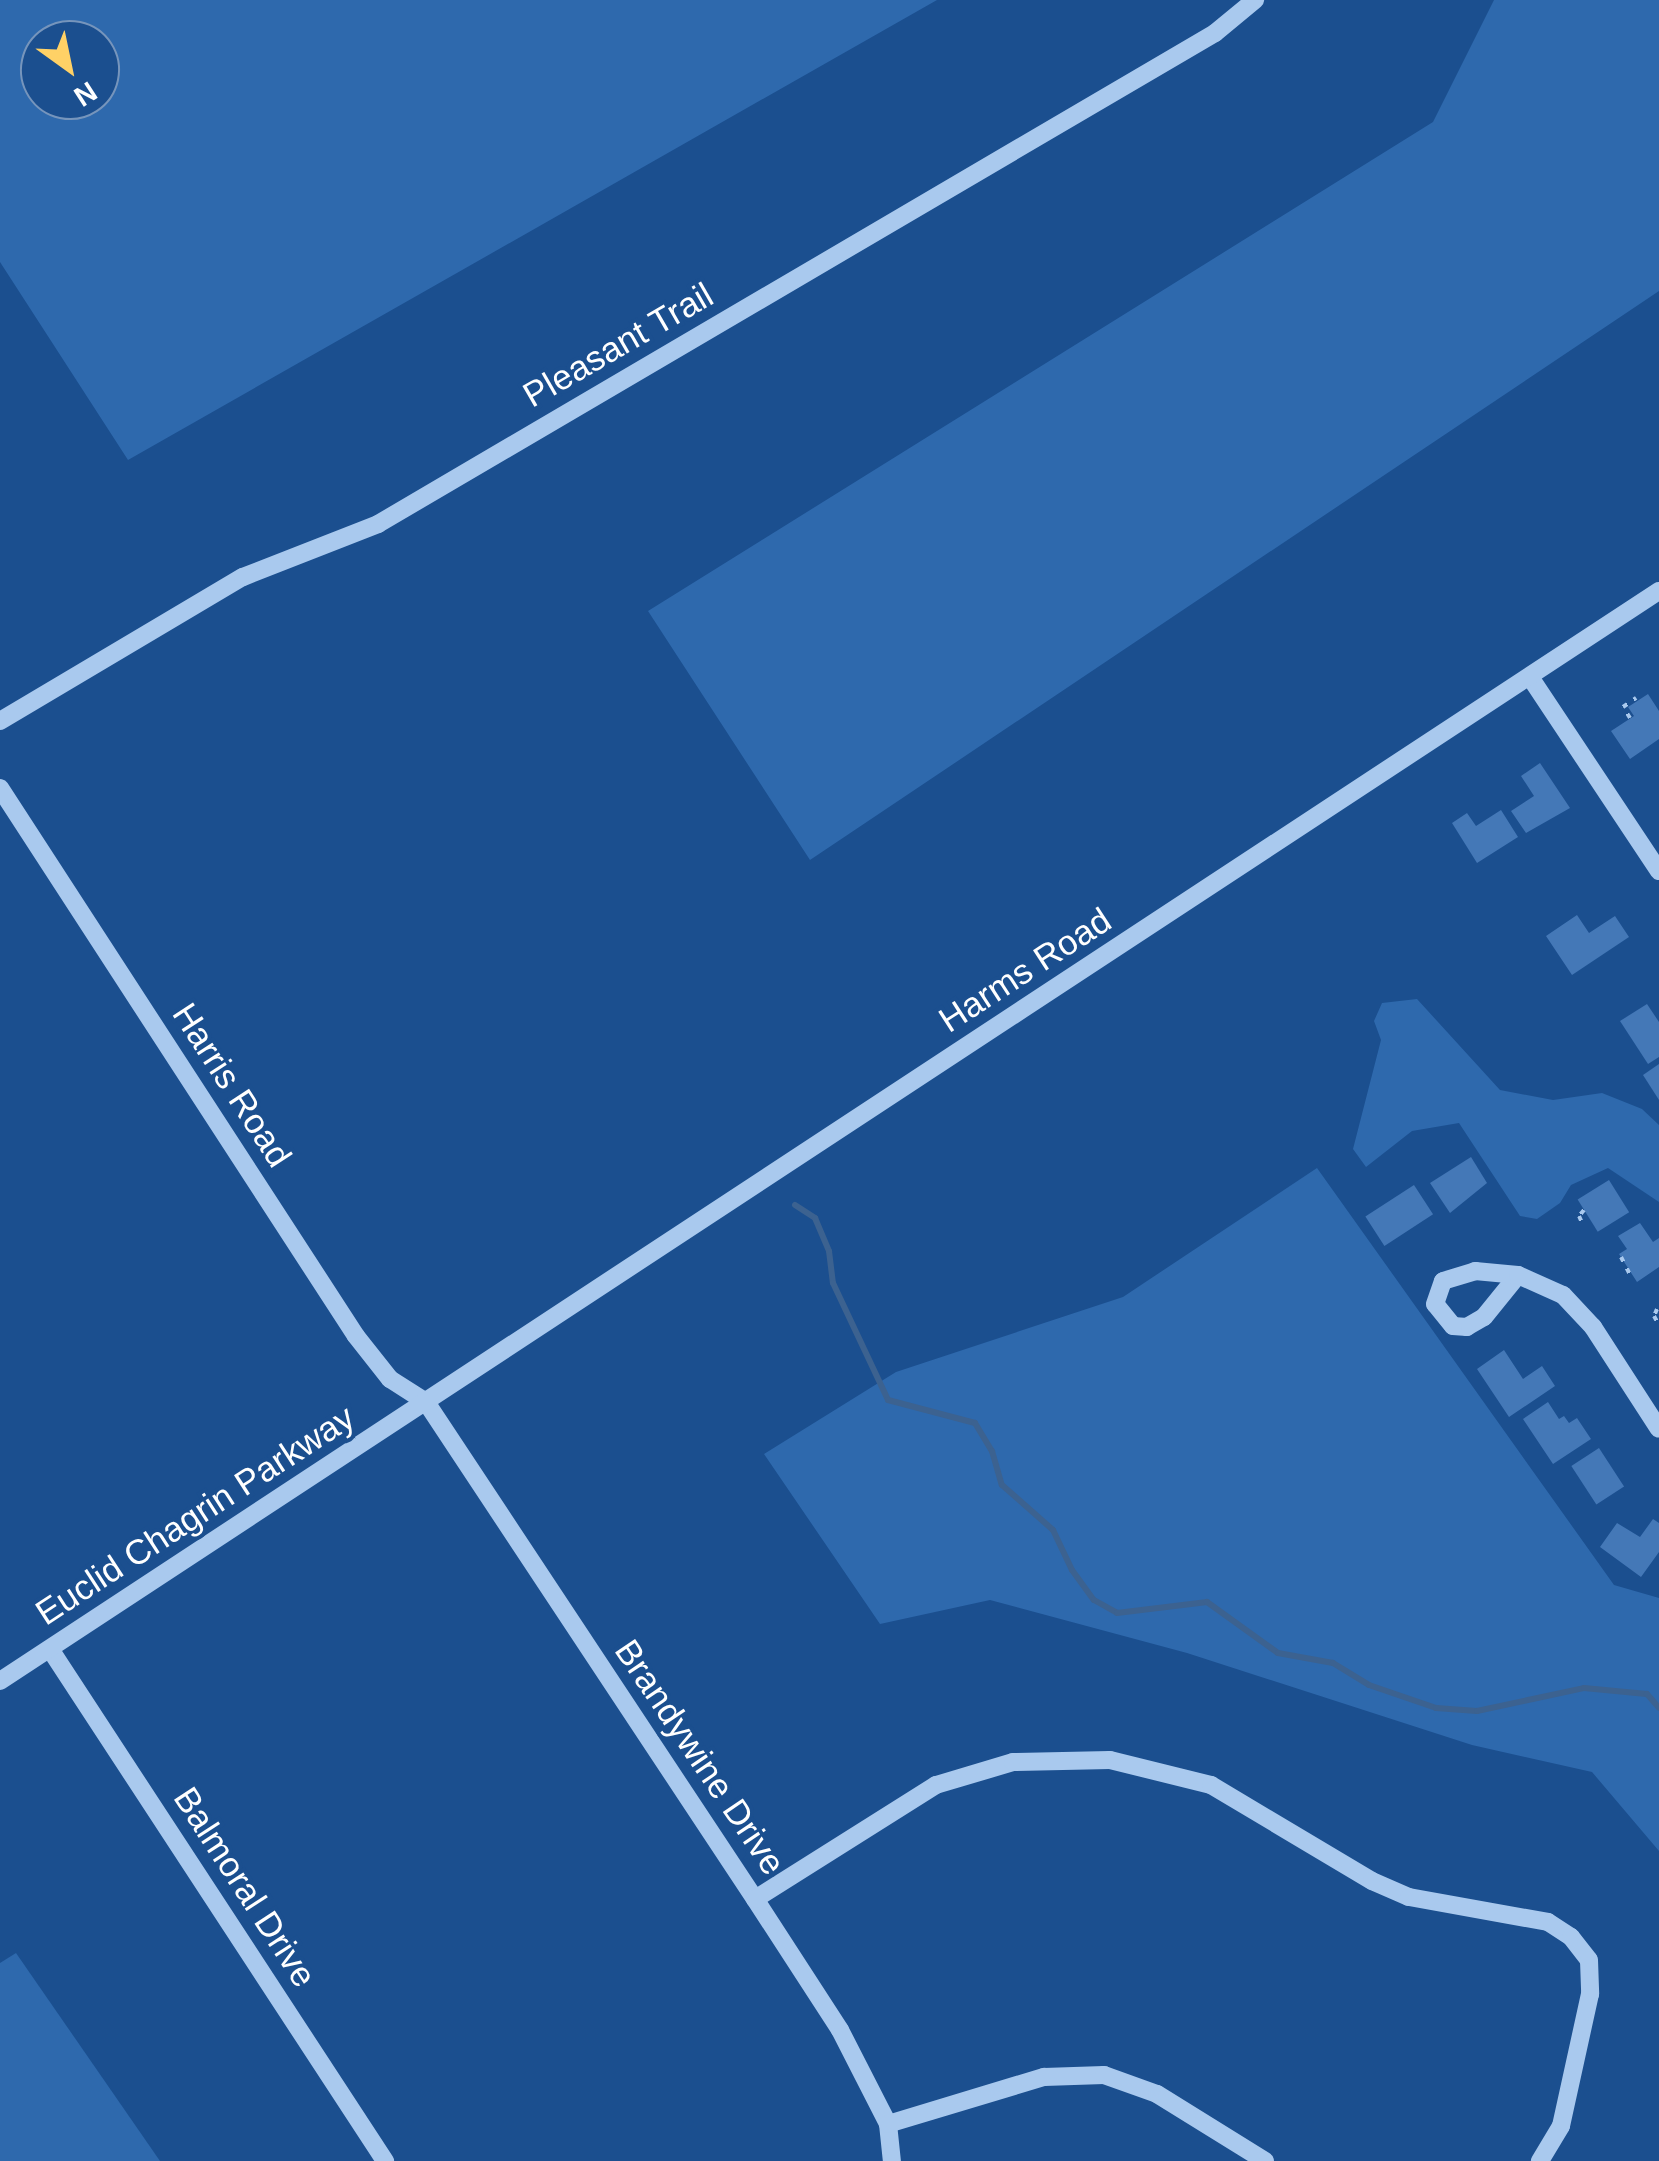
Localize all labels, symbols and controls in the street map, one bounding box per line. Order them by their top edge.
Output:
north arrow [20,20,120,120]
text: N [69,75,102,112]
street label: Pleasant Trail [515,274,721,416]
street label: Harms Road [931,899,1119,1041]
street label: Harris Road [164,995,300,1175]
street label: Euclid Chagrin Parkway [28,1396,362,1634]
street label: Brandywine Drive [606,1632,794,1882]
street label: Balmoral Drive [165,1779,325,1995]

